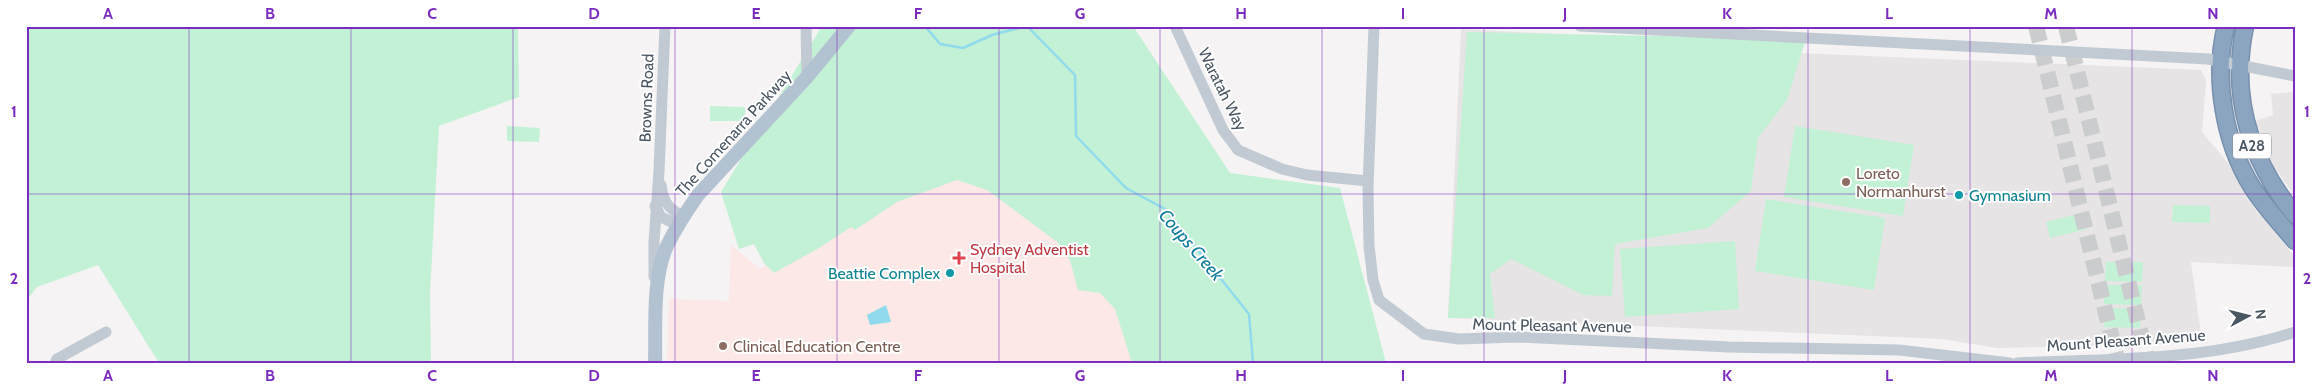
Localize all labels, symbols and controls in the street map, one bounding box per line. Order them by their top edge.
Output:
text: A [103,4,113,23]
text: B [265,4,275,23]
text: C [427,4,437,23]
text: D [588,4,600,23]
text: E [751,4,761,23]
text: F [914,4,923,23]
text: G [1075,4,1085,23]
text: H [1235,4,1247,23]
text: I [1401,4,1405,23]
text: J [1562,4,1567,23]
text: K [1722,4,1732,23]
text: L [1885,4,1893,23]
text: M [2044,4,2058,23]
text: N [2207,4,2219,23]
street label: Waratah Way [1194,45,1251,134]
street label: Browns Road [635,53,658,143]
street label: The Comenarra Parkway [672,66,795,200]
text: 1 [11,102,17,121]
text: 1 [2304,102,2310,121]
road number: A28 [2233,134,2271,158]
place label: Loreto Normanhurst [1856,164,1946,201]
marker: Loreto Normanhurst [1840,176,1852,188]
place label: Gymnasium [1969,186,2051,205]
marker: Gymnasium [1953,189,1965,201]
water label: Coups Creek [1154,205,1229,286]
place label: Sydney Adventist Hospital [970,240,1089,277]
marker: Sydney Adventist Hospital [952,251,966,265]
place label: Beattie Complex [828,264,940,283]
marker: Beattie Complex [944,267,956,279]
text: 2 [10,269,18,288]
text: 2 [2303,269,2311,288]
north arrow [2224,292,2274,342]
text: N [2251,308,2270,320]
street label: Mount Pleasant Avenue [1472,315,1632,336]
street label: Mount Pleasant Avenue [2046,325,2206,356]
place label: Clinical Education Centre [733,337,901,356]
marker: Clinical Education Centre [717,340,729,352]
text: A [103,366,113,385]
text: B [265,366,275,385]
text: C [427,366,437,385]
text: D [588,366,600,385]
text: E [751,366,761,385]
text: F [914,366,923,385]
text: G [1075,366,1085,385]
text: H [1235,366,1247,385]
text: I [1401,366,1405,385]
text: J [1562,366,1567,385]
text: K [1722,366,1732,385]
text: L [1885,366,1893,385]
text: M [2044,366,2058,385]
text: N [2207,366,2219,385]

